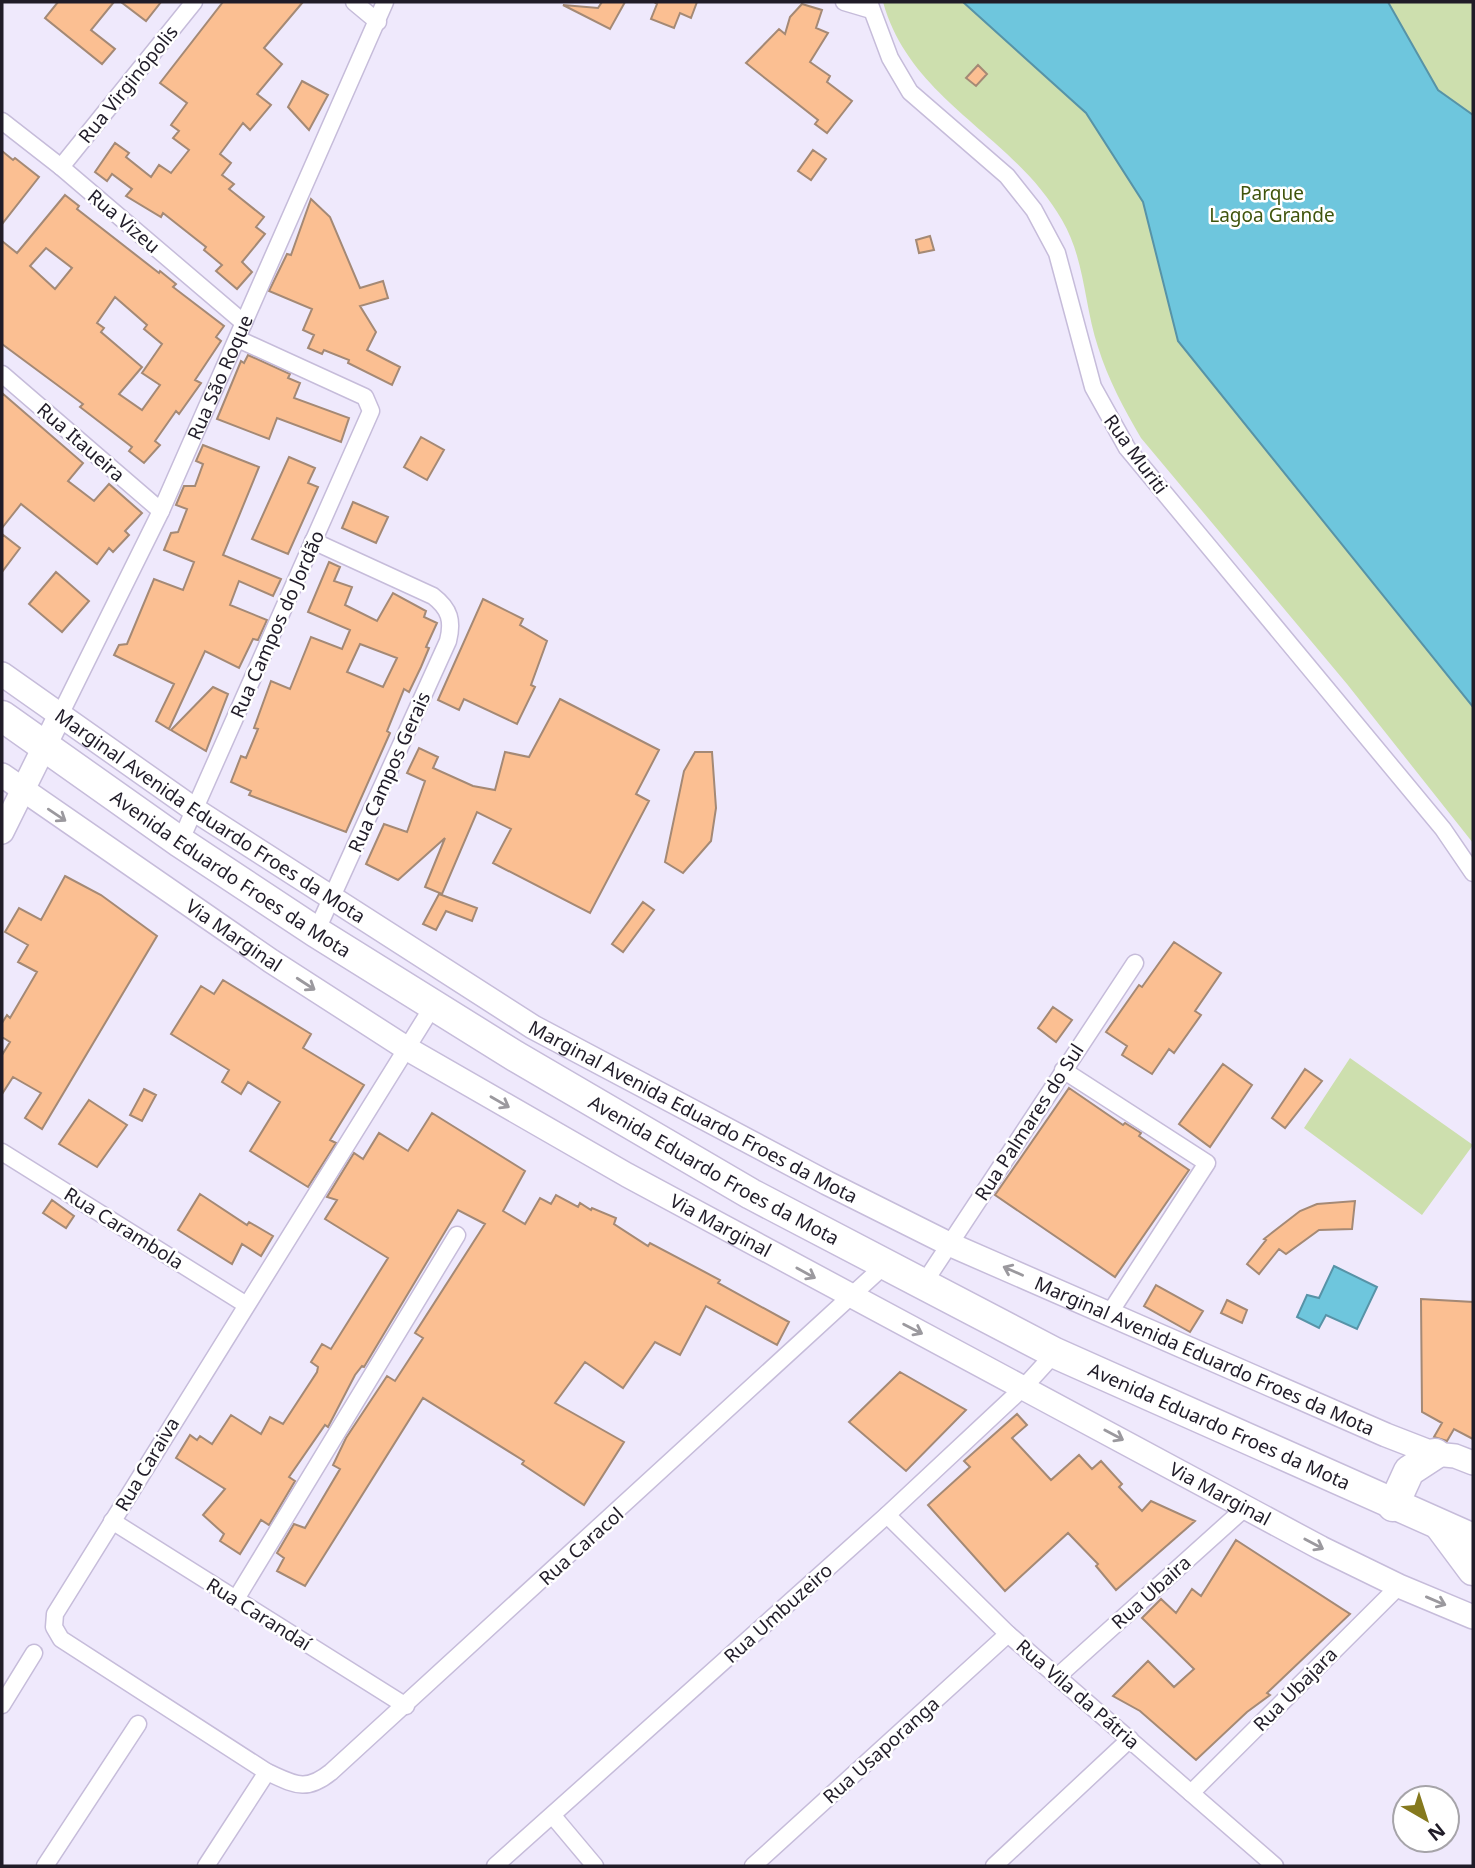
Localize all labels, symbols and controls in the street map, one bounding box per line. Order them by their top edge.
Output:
street label: Rua Virginópolis [72,19,184,149]
park label: Parque Lagoa Grande [1209,180,1335,228]
street label: Rua Vizeu [82,183,166,259]
street label: Rua São Roque [181,311,259,444]
street label: Rua Itaueira [31,397,131,487]
street label: Rua Muriti [1098,409,1174,499]
street label: Rua Campos do Jordão [224,526,330,722]
street label: Rua Campos Gerais [342,687,436,857]
street label: Marginal Avenida Eduardo Froes da Mota [50,704,368,928]
street label: Avenida Eduardo Froes da Mota [107,785,355,963]
one-way arrow [47,808,66,822]
street label: Via Marginal [181,893,287,978]
one-way arrow [296,977,316,991]
street label: Marginal Avenida Eduardo Froes da Mota [525,1015,861,1207]
street label: Rua Palmares do Sul [969,1039,1089,1205]
street label: Avenida Eduardo Froes da Mota [584,1090,844,1248]
one-way arrow [490,1096,510,1110]
street label: Rua Carambola [59,1181,189,1275]
street label: Via Marginal [666,1188,776,1263]
one-way arrow [1002,1264,1024,1277]
one-way arrow [795,1267,816,1280]
street label: Marginal Avenida Eduardo Froes da Mota [1031,1270,1377,1440]
one-way arrow [902,1323,923,1337]
street label: Avenida Eduardo Froes da Mota [1085,1359,1353,1495]
street label: Rua Caraiva [109,1412,185,1516]
one-way arrow [1103,1429,1124,1442]
street label: Via Marginal [1165,1456,1275,1532]
street label: Rua Caracol [533,1501,629,1591]
one-way arrow [1303,1538,1324,1551]
street label: Rua Ubaira [1106,1549,1196,1635]
street label: Rua Umbuzeiro [718,1557,838,1669]
street label: Rua Carandaí [202,1571,317,1657]
one-way arrow [1425,1596,1446,1609]
street label: Rua Vila da Pátria [1011,1633,1145,1755]
street label: Rua Ubajara [1247,1641,1343,1737]
street label: Rua Usaporanga [817,1691,945,1809]
north arrow [1391,1784,1461,1854]
text: N [1423,1817,1451,1847]

